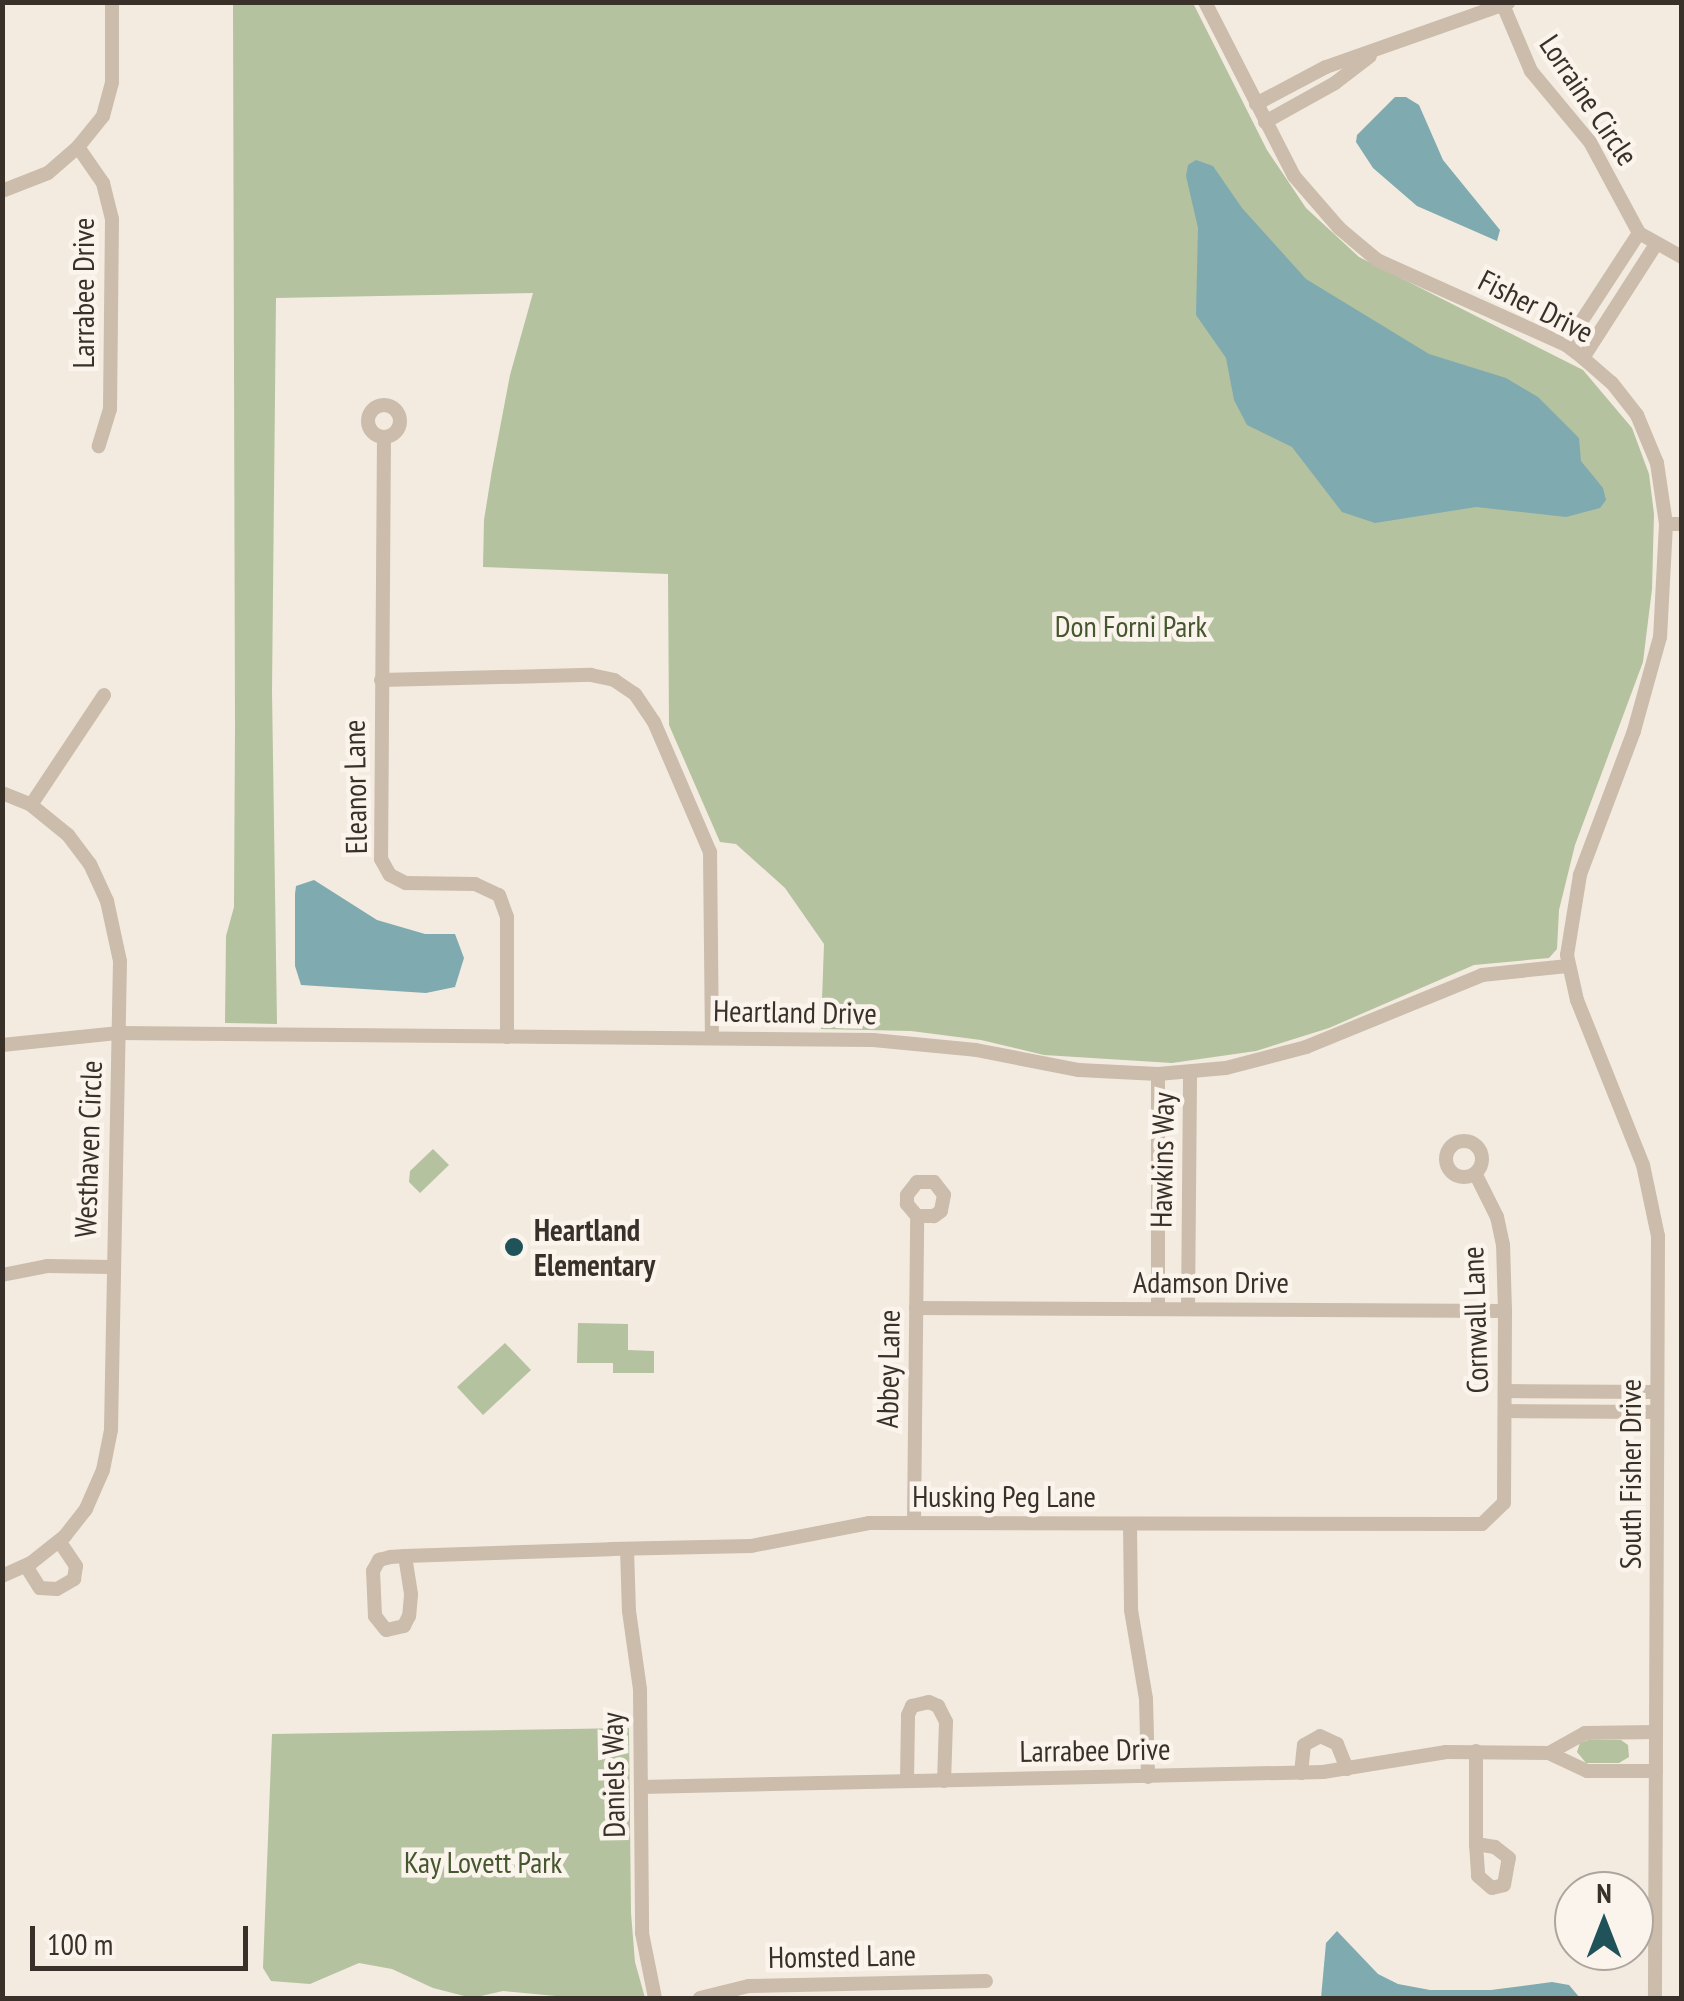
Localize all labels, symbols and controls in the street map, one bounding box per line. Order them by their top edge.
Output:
street label: Lorraine Circle [1532,28,1646,172]
street label: Larrabee Drive [65,218,101,368]
street label: Fisher Drive [1473,262,1599,350]
park label: Don Forni Park [1055,608,1207,644]
street label: Eleanor Lane [336,719,374,855]
street label: Heartland Drive [713,993,877,1031]
street label: Westhaven Circle [67,1060,109,1238]
street label: Hawkins Way [1143,1092,1181,1228]
place label: Heartland Elementary [534,1212,655,1282]
marker: Heartland Elementary [503,1236,525,1258]
street label: Cornwall Lane [1454,1246,1496,1394]
street label: Adamson Drive [1133,1264,1289,1300]
street label: Abbey Lane [869,1309,907,1429]
street label: South Fisher Drive [1612,1379,1648,1569]
street label: Husking Peg Lane [912,1478,1096,1514]
street label: Daniels Way [594,1712,632,1838]
street label: Larrabee Drive [1019,1731,1171,1769]
park label: Kay Lovett Park [403,1844,563,1880]
north arrow [1554,1871,1654,1971]
text: N [1596,1874,1612,1911]
scale bar [35,1906,252,1968]
text: 100 m [47,1924,113,1963]
street label: Homsted Lane [768,1937,916,1975]

